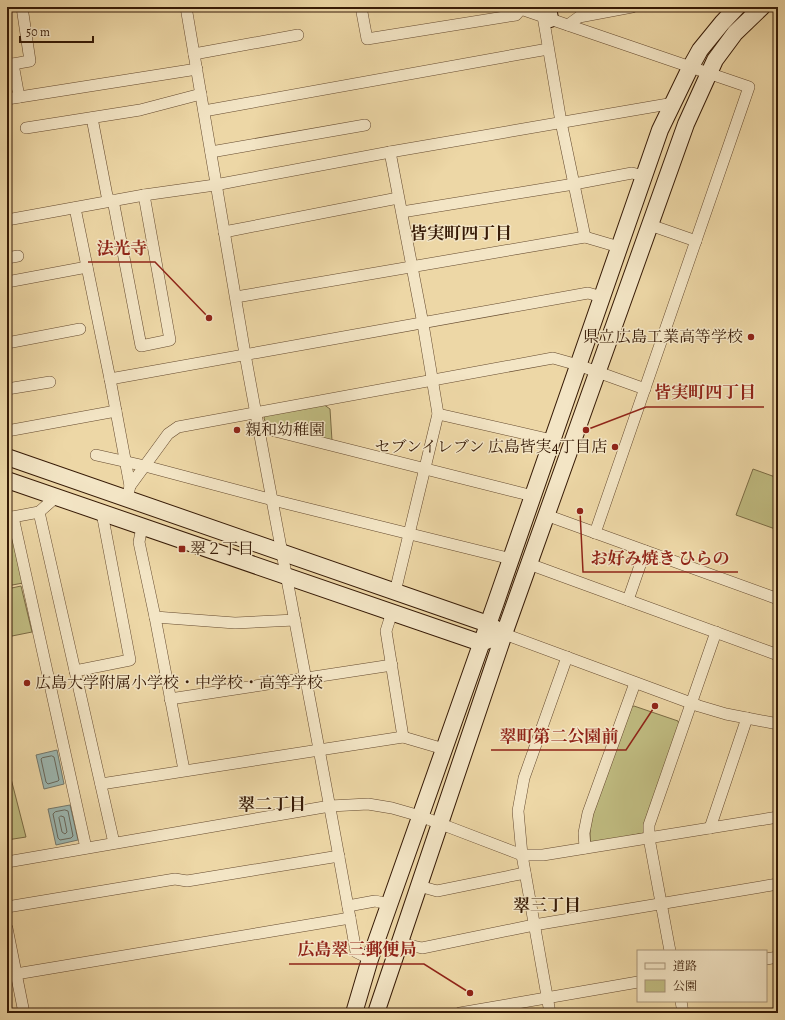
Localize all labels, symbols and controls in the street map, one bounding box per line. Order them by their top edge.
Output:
scale bar [20,18,93,44]
text: 50 m [26,24,50,40]
district label: 皆実町四丁目 [410,222,512,245]
callout: 法光寺 [88,233,155,262]
text: 法光寺 [97,237,148,260]
place label: 県立広島工業高等学校 [583,326,743,348]
marker: 県立広島工業高等学校 [746,332,756,342]
callout: 皆実町四丁目 [646,378,764,407]
text: 皆実町四丁目 [654,381,756,404]
place label: 親和幼稚園 [245,419,325,441]
marker: 親和幼稚園 [232,425,242,435]
place label: セブンイレブン 広島皆実4丁目店 [375,436,607,458]
marker: セブンイレブン 広島皆実4丁目店 [610,442,620,452]
place label: 翠２丁目 [190,538,254,560]
callout: お好み焼き ひらの [583,543,738,572]
marker: 翠２丁目 [177,544,187,554]
text: お好み焼き ひらの [591,547,729,570]
place label: 広島大学附属小学校・中学校・高等学校 [35,672,323,694]
marker: 広島大学附属小学校・中学校・高等学校 [22,678,32,688]
callout: 翠町第二公園前 [491,721,626,750]
text: 翠町第二公園前 [500,725,619,748]
district label: 翠二丁目 [238,793,306,816]
district label: 翠三丁目 [513,894,581,917]
callout: 広島翠三郵便局 [289,935,424,964]
text: 広島翠三郵便局 [298,938,417,961]
legend [637,950,767,1002]
text: 道路 [673,958,697,974]
text: 公園 [673,978,697,994]

